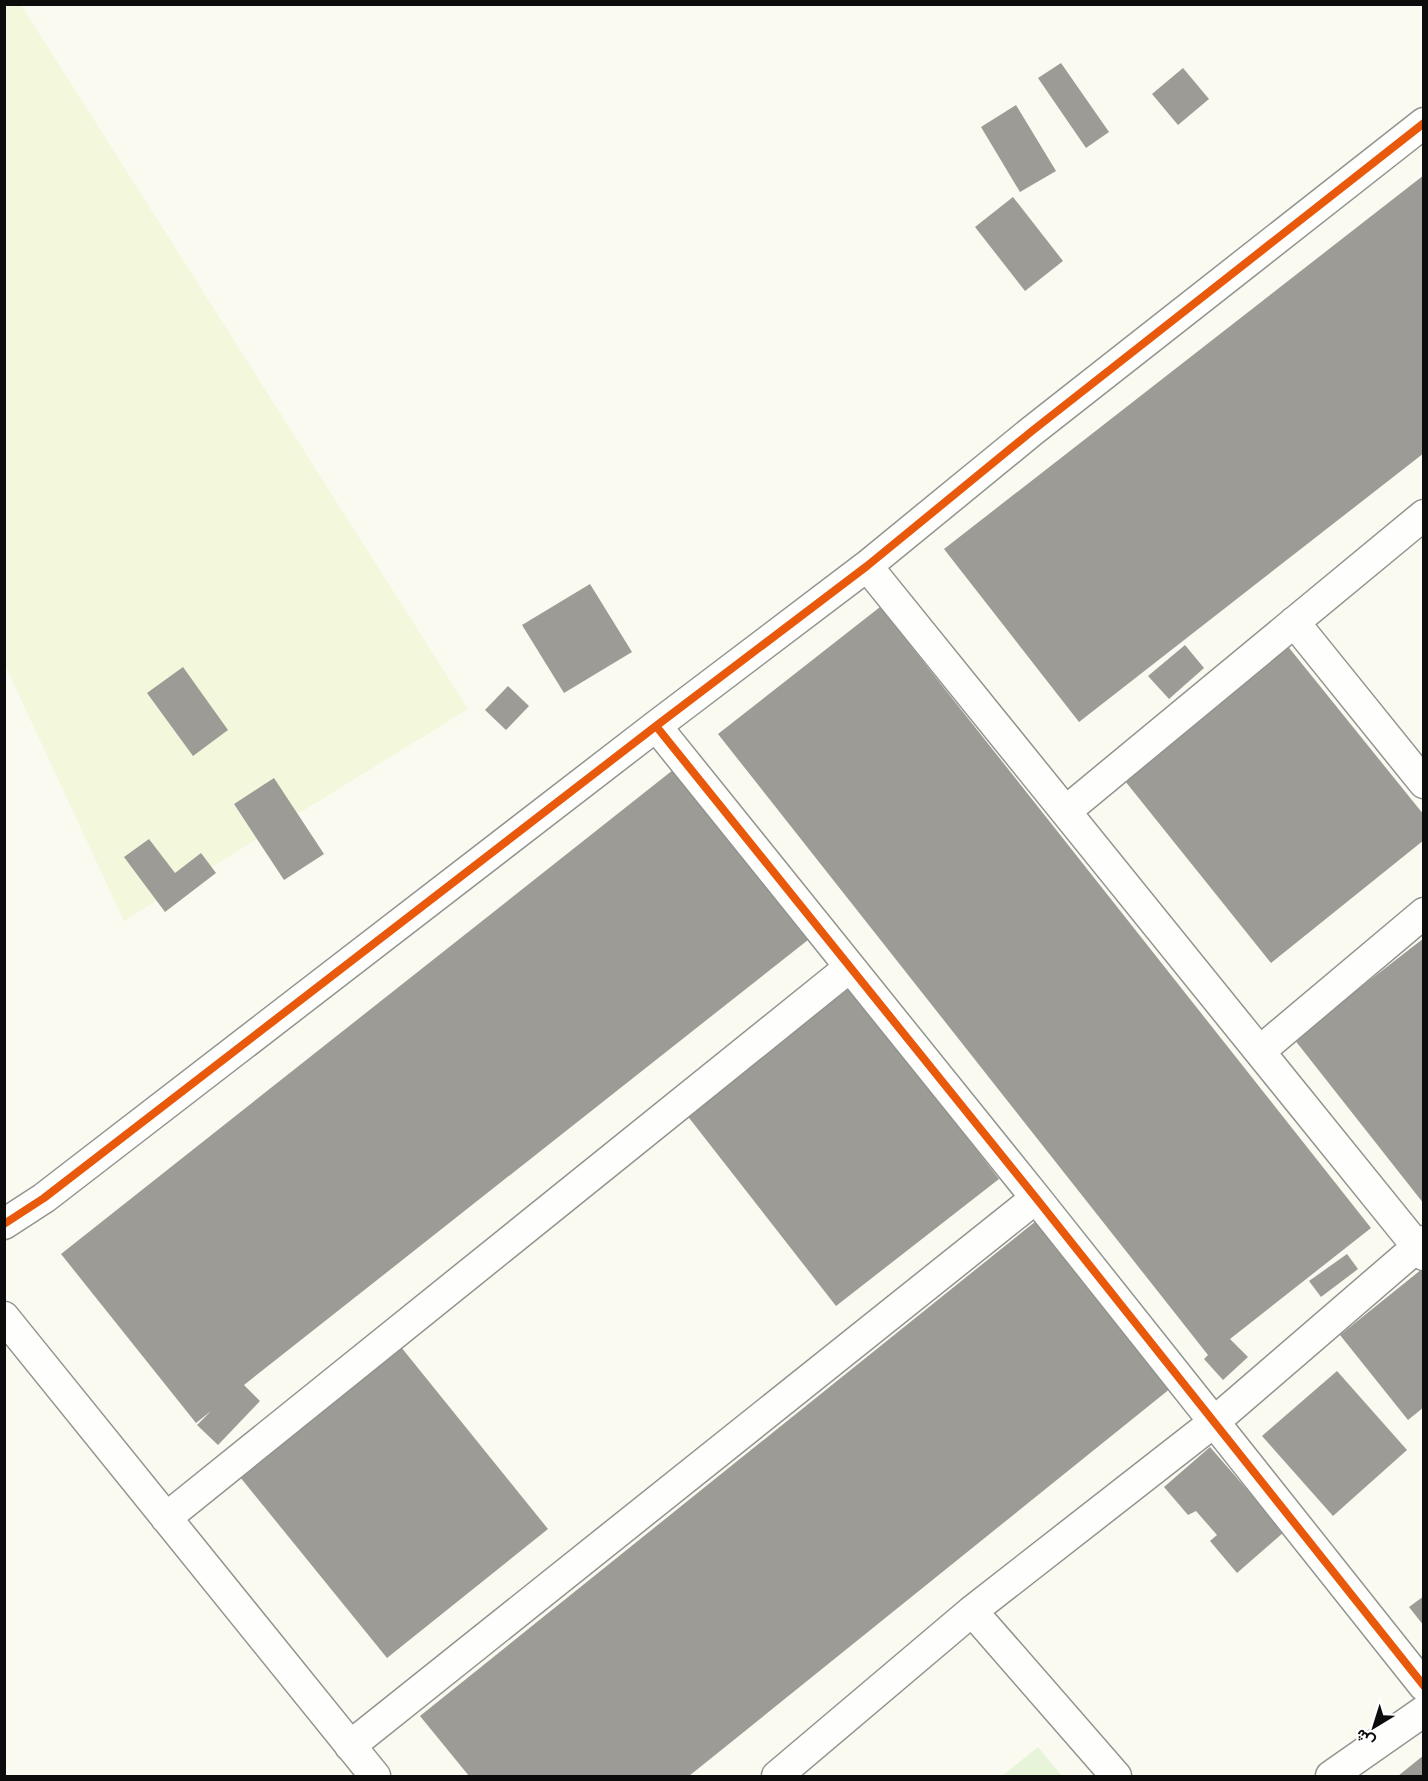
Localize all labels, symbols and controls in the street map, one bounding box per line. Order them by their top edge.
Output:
north arrow [1344,1697,1404,1757]
text: ش [1349,1724,1379,1755]

